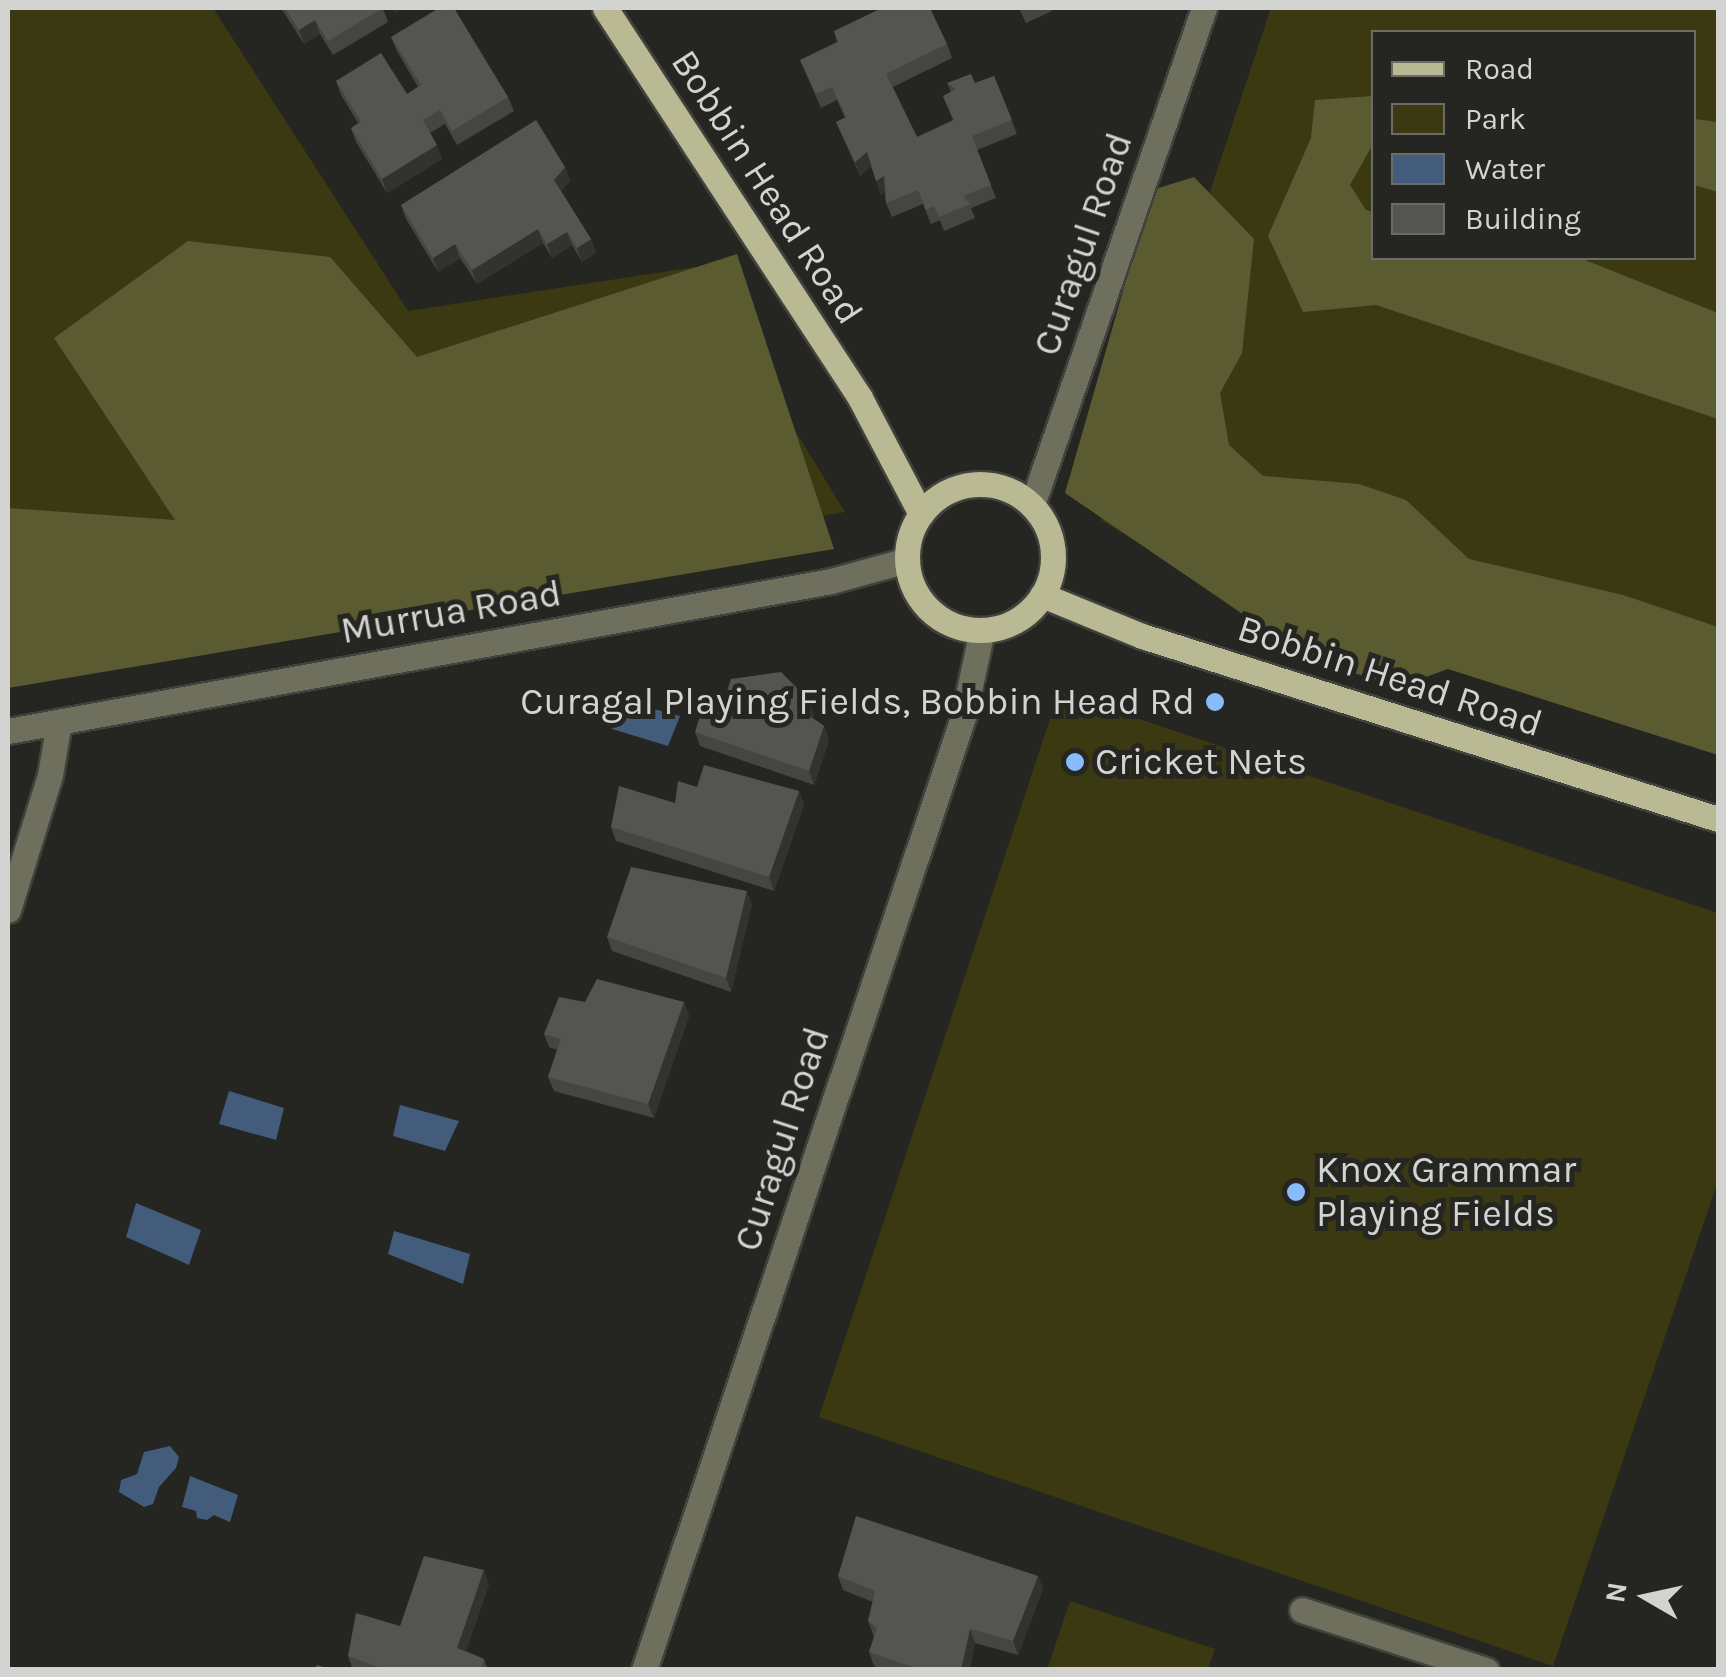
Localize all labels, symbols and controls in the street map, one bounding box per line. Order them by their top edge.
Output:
legend [1371,30,1696,260]
street label: Bobbin Head Road [661,41,873,333]
text: Road [1465,51,1534,87]
text: Park [1465,101,1526,137]
street label: Curagul Road [1024,127,1142,361]
text: Water [1465,151,1545,187]
text: Building [1465,201,1581,237]
street label: Murrua Road [337,570,565,654]
street label: Bobbin Head Road [1232,605,1548,747]
place label: Curagal Playing Fields, Bobbin Head Rd [520,679,1195,725]
marker: Curagal Playing Fields, Bobbin Head Rd [1204,691,1226,713]
place label: Cricket Nets [1095,739,1307,785]
marker: Cricket Nets [1064,751,1086,773]
street label: Curagul Road [724,1021,840,1257]
place label: Knox Grammar Playing Fields [1316,1147,1576,1236]
marker: Knox Grammar Playing Fields [1285,1181,1307,1203]
north arrow [1596,1547,1696,1647]
text: N [1598,1580,1634,1605]

